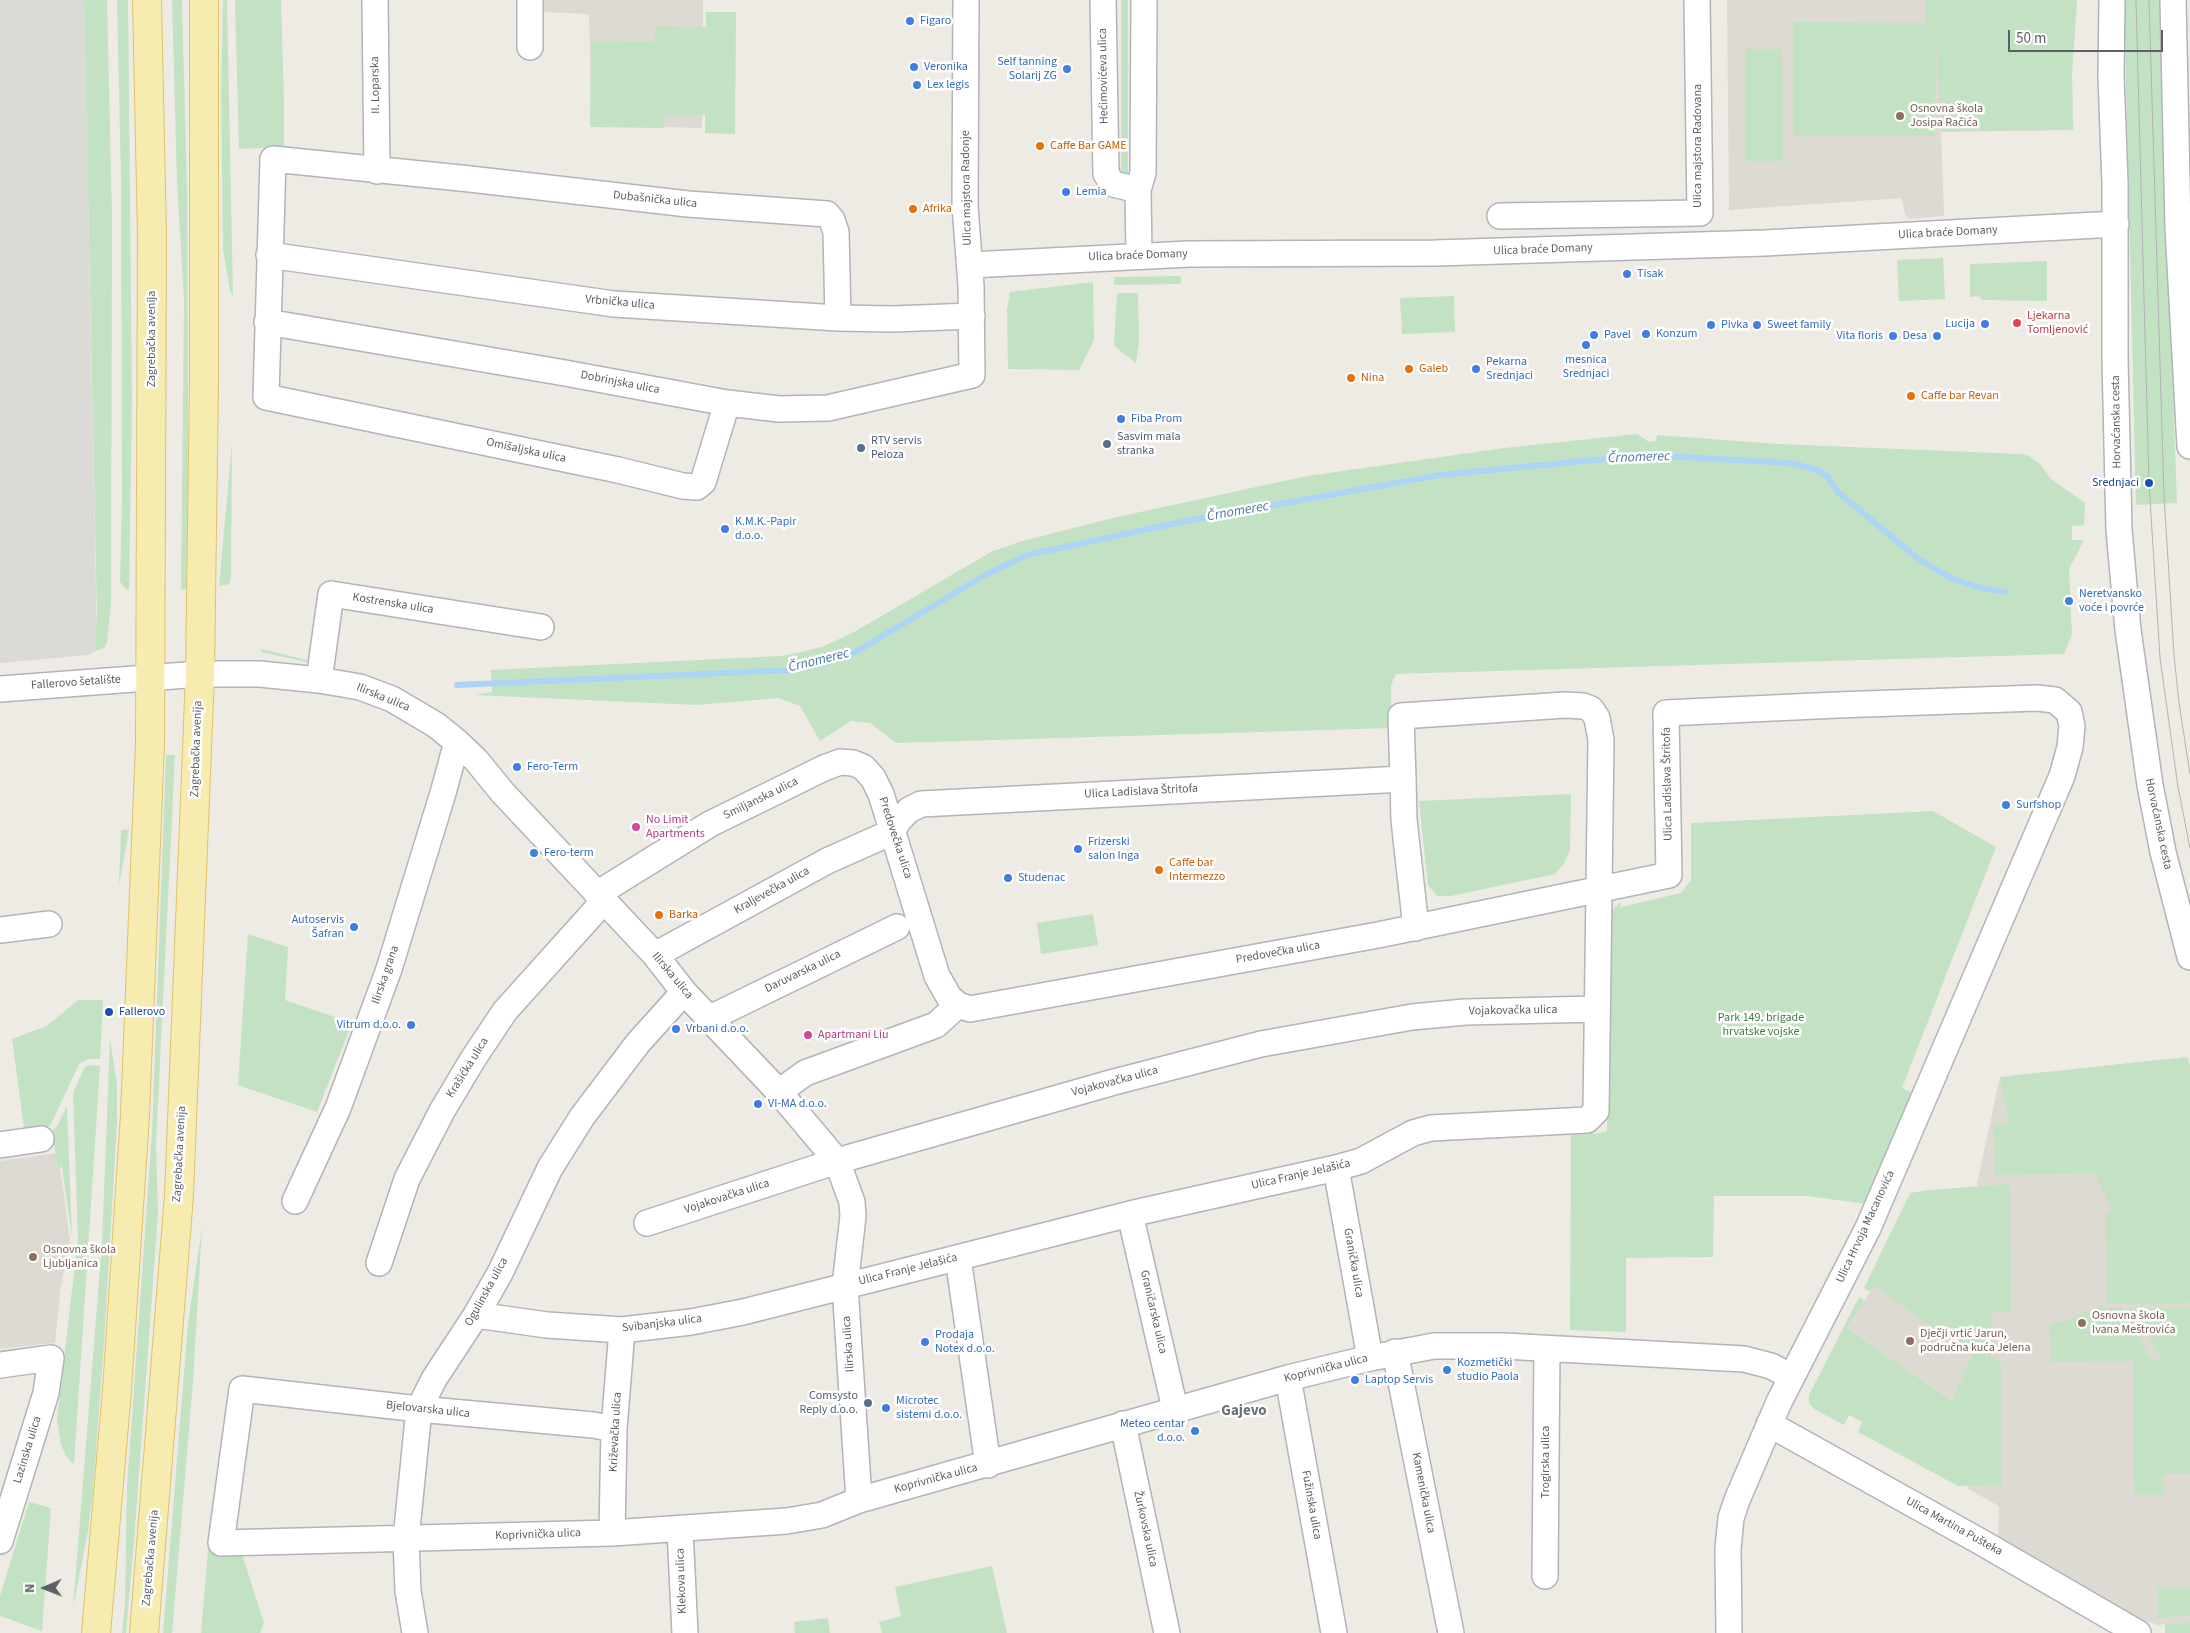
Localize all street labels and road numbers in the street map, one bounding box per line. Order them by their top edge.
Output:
street label: Hećimovićeva ulica [1096,28,1112,124]
street label: II. Loparska [368,56,384,114]
street label: Ulica majstora Radovana [1691,84,1705,208]
street label: Ulica majstora Radonje [959,130,975,246]
street label: Dubašnička ulica [612,188,698,212]
street label: Ulica braće Domany [1898,223,1998,243]
street label: Ulica braće Domany [1493,241,1593,259]
street label: Ulica braće Domany [1088,247,1188,265]
street label: Zagrebačka avenija [145,291,159,387]
street label: Vrbnička ulica [585,293,655,313]
street label: Dobrinjska ulica [579,368,661,398]
street label: Horvaćanska cesta [2109,375,2125,469]
street label: Omišaljska ulica [485,436,567,466]
street label: Kostrenska ulica [351,590,435,618]
street label: Fallerovo šetalište [31,673,121,693]
street label: Ilirska ulica [354,681,412,715]
street label: Zagrebačka avenija [188,700,206,798]
street label: Ulica Ladislava Štritofa [1660,727,1676,841]
street label: Smiljanska ulica [721,775,801,823]
street label: Horvaćanska cesta [2141,777,2175,871]
street label: Ulica Ladislava Štritofa [1084,782,1198,802]
street label: Predovečka ulica [875,795,915,881]
street label: Kraljevečka ulica [732,864,812,918]
street label: Predovečka ulica [1235,939,1321,967]
street label: Ilirska grana [369,944,403,1006]
street label: Daruvarska ulica [763,947,843,997]
street label: Ilirska ulica [648,950,696,1002]
street label: Vojakovačka ulica [1468,1003,1558,1019]
street label: Krašićka ulica [444,1035,492,1101]
street label: Vojakovačka ulica [1070,1064,1160,1100]
street label: Zagrebačka avenija [170,1105,190,1203]
street label: Ulica Franje Jelašića [1250,1157,1352,1193]
street label: Ulica Hrvoja Macanovića [1834,1168,1898,1286]
street label: Vojakovačka ulica [683,1176,771,1218]
street label: Granička ulica [1340,1227,1366,1299]
street label: Ulica Franje Jelašića [857,1251,959,1289]
street label: Ogulinska ulica [462,1255,512,1329]
street label: Graničarska ulica [1136,1269,1170,1355]
street label: Svibanjska ulica [621,1312,703,1336]
street label: Ilirska ulica [840,1315,858,1373]
street label: Koprivnička ulica [1283,1352,1369,1386]
street label: Križevačka ulica [607,1392,625,1472]
street label: Bjelovarska ulica [385,1398,471,1422]
street label: Lazinska ulica [11,1415,45,1485]
street label: Trogirska ulica [1539,1426,1553,1498]
street label: Kamenička ulica [1408,1451,1438,1535]
street label: Koprivnička ulica [893,1461,979,1497]
street label: Fužinska ulica [1298,1469,1324,1541]
street label: Žurkovska ulica [1130,1489,1160,1569]
street label: Ulica Martina Pušteka [1903,1494,2005,1560]
street label: Zagrebačka avenija [140,1509,162,1607]
street label: Koprivnička ulica [495,1526,581,1544]
street label: Klekova ulica [674,1548,690,1614]

